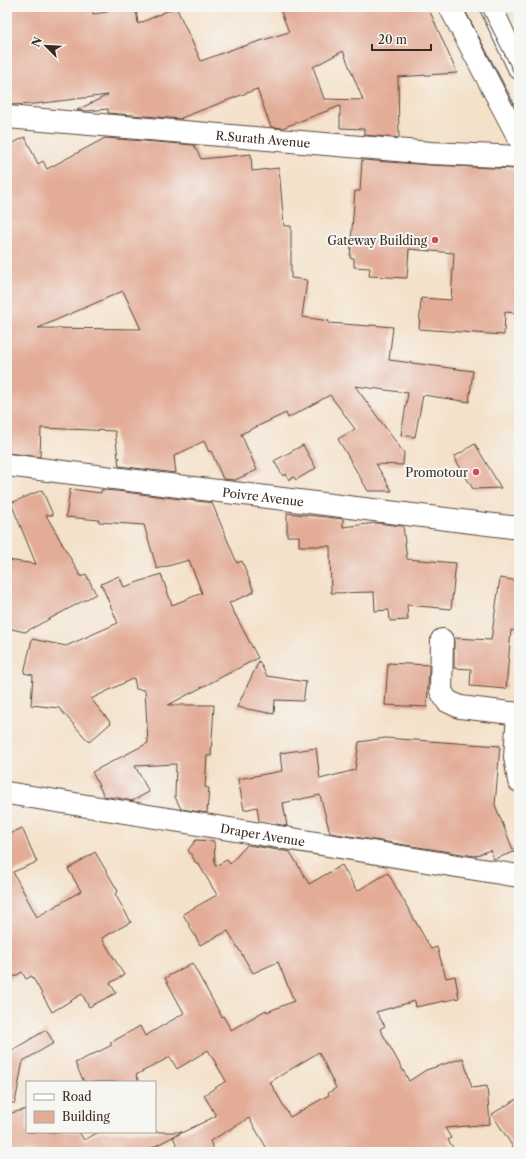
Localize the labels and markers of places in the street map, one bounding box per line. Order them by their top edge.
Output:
place label: Gateway Building [327,233,428,248]
marker: Gateway Building [430,235,440,245]
place label: Promotour [405,465,468,480]
marker: Promotour [471,467,481,477]

